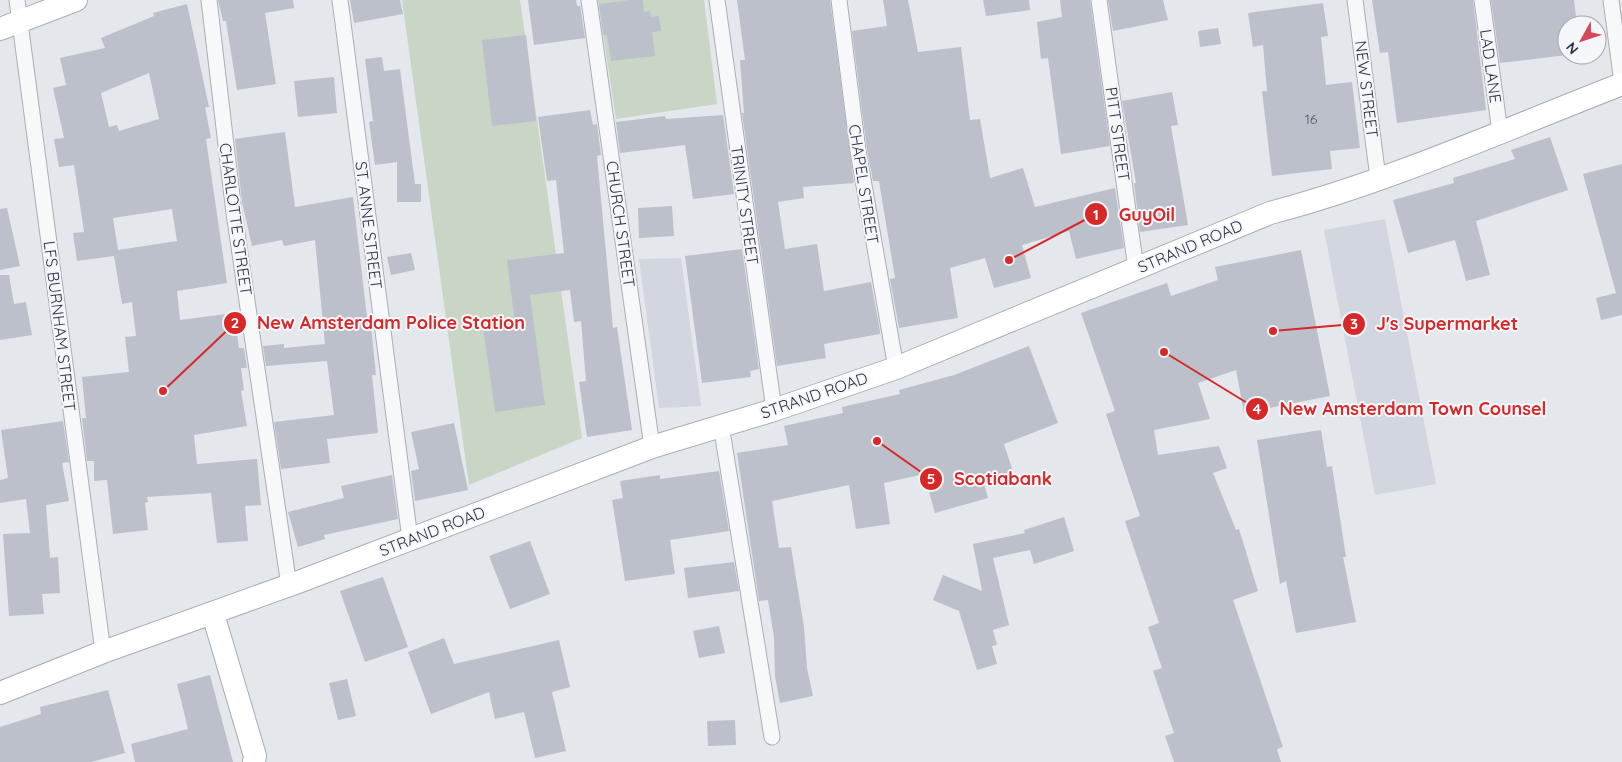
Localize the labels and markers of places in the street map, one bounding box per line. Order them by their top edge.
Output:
callout: GuyOil [1084,198,1185,231]
callout: New Amsterdam Police Station [222,306,535,339]
callout: J's Supermarket [1341,307,1528,340]
callout: New Amsterdam Town Counsel [1244,392,1556,425]
callout: Scotiabank [919,462,1062,495]

